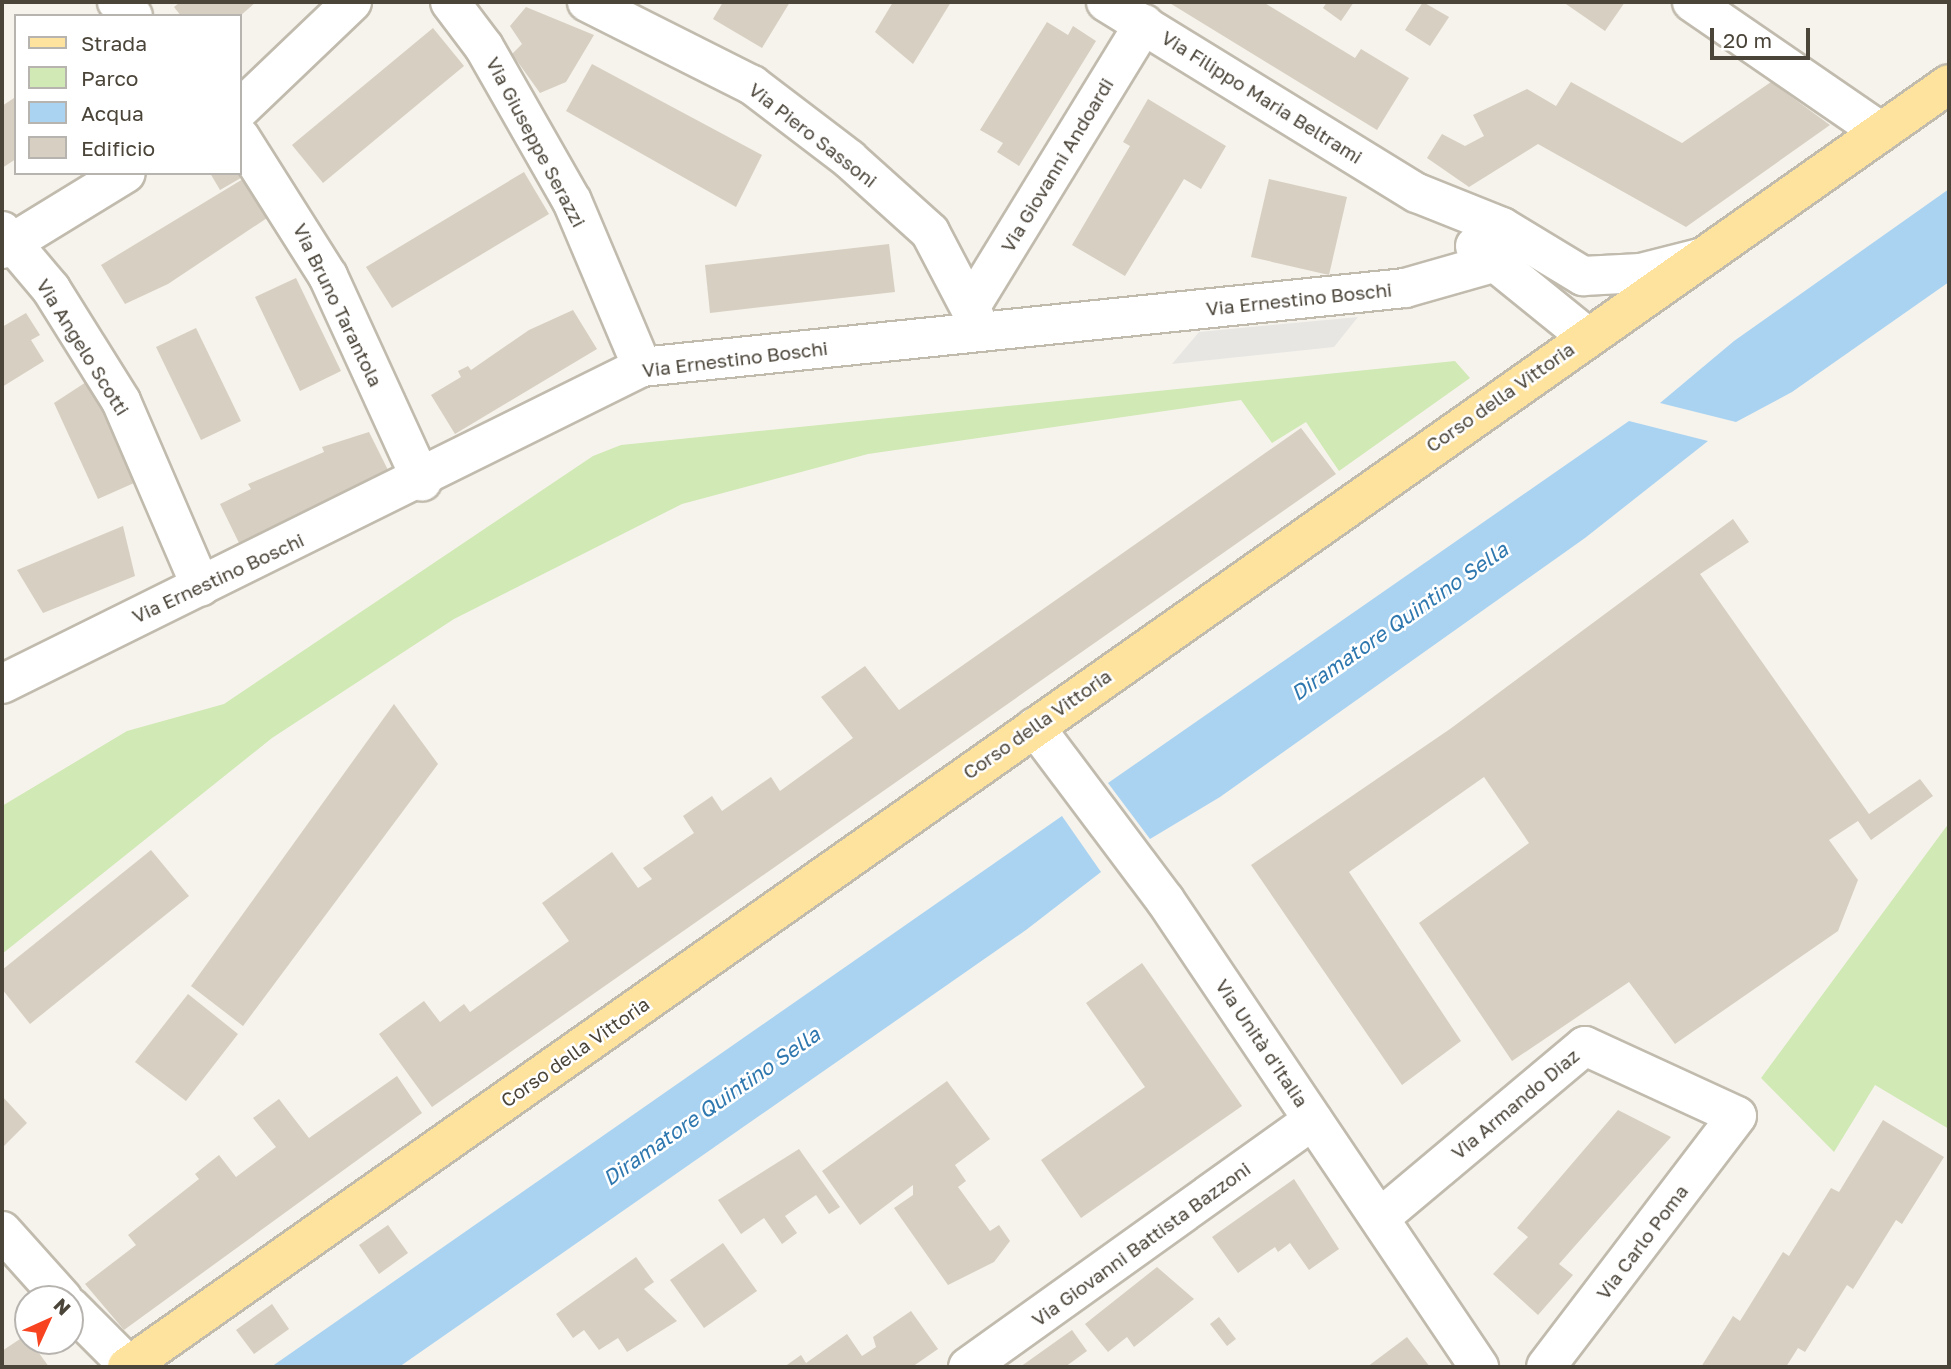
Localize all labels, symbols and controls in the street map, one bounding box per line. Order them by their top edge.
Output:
legend [14,14,242,175]
scale bar [1713,14,1813,58]
street label: Via Filippo Maria Beltrami [1157,26,1367,168]
text: 20 m [1723,27,1772,53]
text: Strada [81,30,147,56]
street label: Via Giuseppe Serazzi [481,53,591,231]
text: Parco [81,65,138,91]
street label: Via Giovanni Andoardi [996,74,1118,256]
street label: Via Piero Sassoni [744,78,882,192]
text: Acqua [81,100,144,126]
text: Edificio [81,135,155,161]
street label: Via Bruno Tarantola [289,220,387,390]
street label: Via Angelo Scotti [32,275,134,419]
street label: Via Ernestino Boschi [1205,278,1393,320]
street label: Via Ernestino Boschi [641,336,829,382]
street label: Corso della Vittoria [1421,337,1579,457]
street label: Via Ernestino Boschi [128,528,308,628]
water label: Diramatore Quintino Sella [1286,536,1512,706]
street label: Corso della Vittoria [958,664,1116,784]
street label: Via Unità d'Italia [1211,975,1313,1111]
street label: Corso della Vittoria [496,992,654,1112]
water label: Diramatore Quintino Sella [598,1021,824,1191]
street label: Via Armando Diaz [1447,1044,1583,1164]
street label: Via Giovanni Battista Bazzoni [1027,1157,1255,1331]
street label: Via Carlo Poma [1591,1180,1693,1304]
north arrow [14,1285,84,1355]
text: N [50,1293,76,1319]

